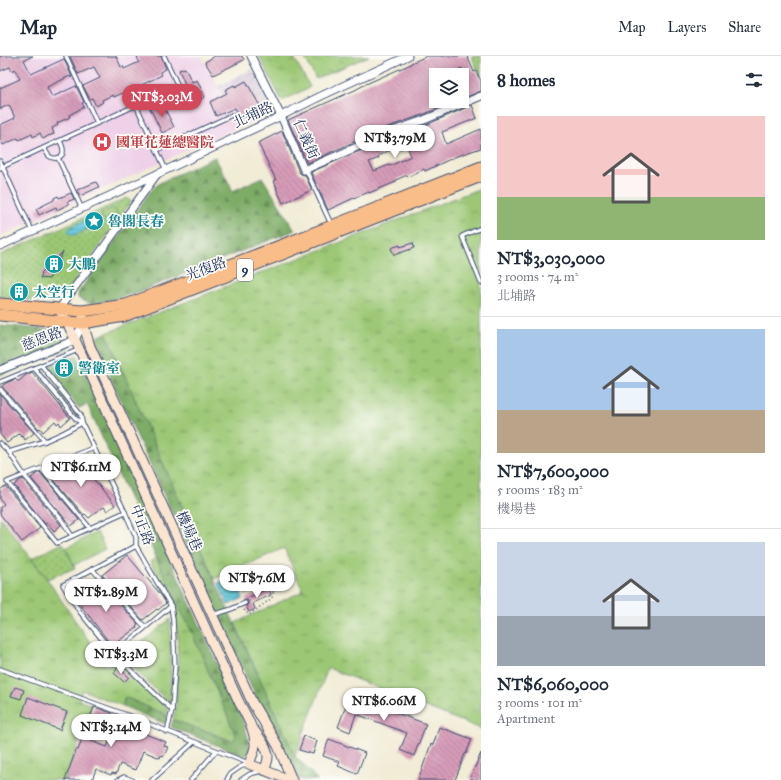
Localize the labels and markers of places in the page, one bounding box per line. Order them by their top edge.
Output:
pin: NT$3.03M [121,84,203,118]
pin: NT$3.79M [354,125,436,159]
hospital icon: 國軍花蓮總醫院 [91,131,113,153]
place label: 國軍花蓮總醫院 [116,134,214,151]
place icon: 魯閣長春 [83,210,105,232]
place label: 魯閣長春 [108,213,164,230]
building icon: 大鵬 [43,253,65,275]
place label: 大鵬 [68,256,96,273]
building icon: 太空行 [8,281,30,303]
place label: 太空行 [33,284,75,301]
building icon: 警衛室 [53,357,75,379]
place label: 警衛室 [78,360,120,377]
pin: NT$6.11M [40,454,122,488]
pin: NT$7.6M [220,565,294,599]
pin: NT$2.89M [65,579,147,613]
pin: NT$3.3M [84,641,158,675]
pin: NT$6.06M [343,688,425,722]
pin: NT$3.14M [70,714,152,748]

